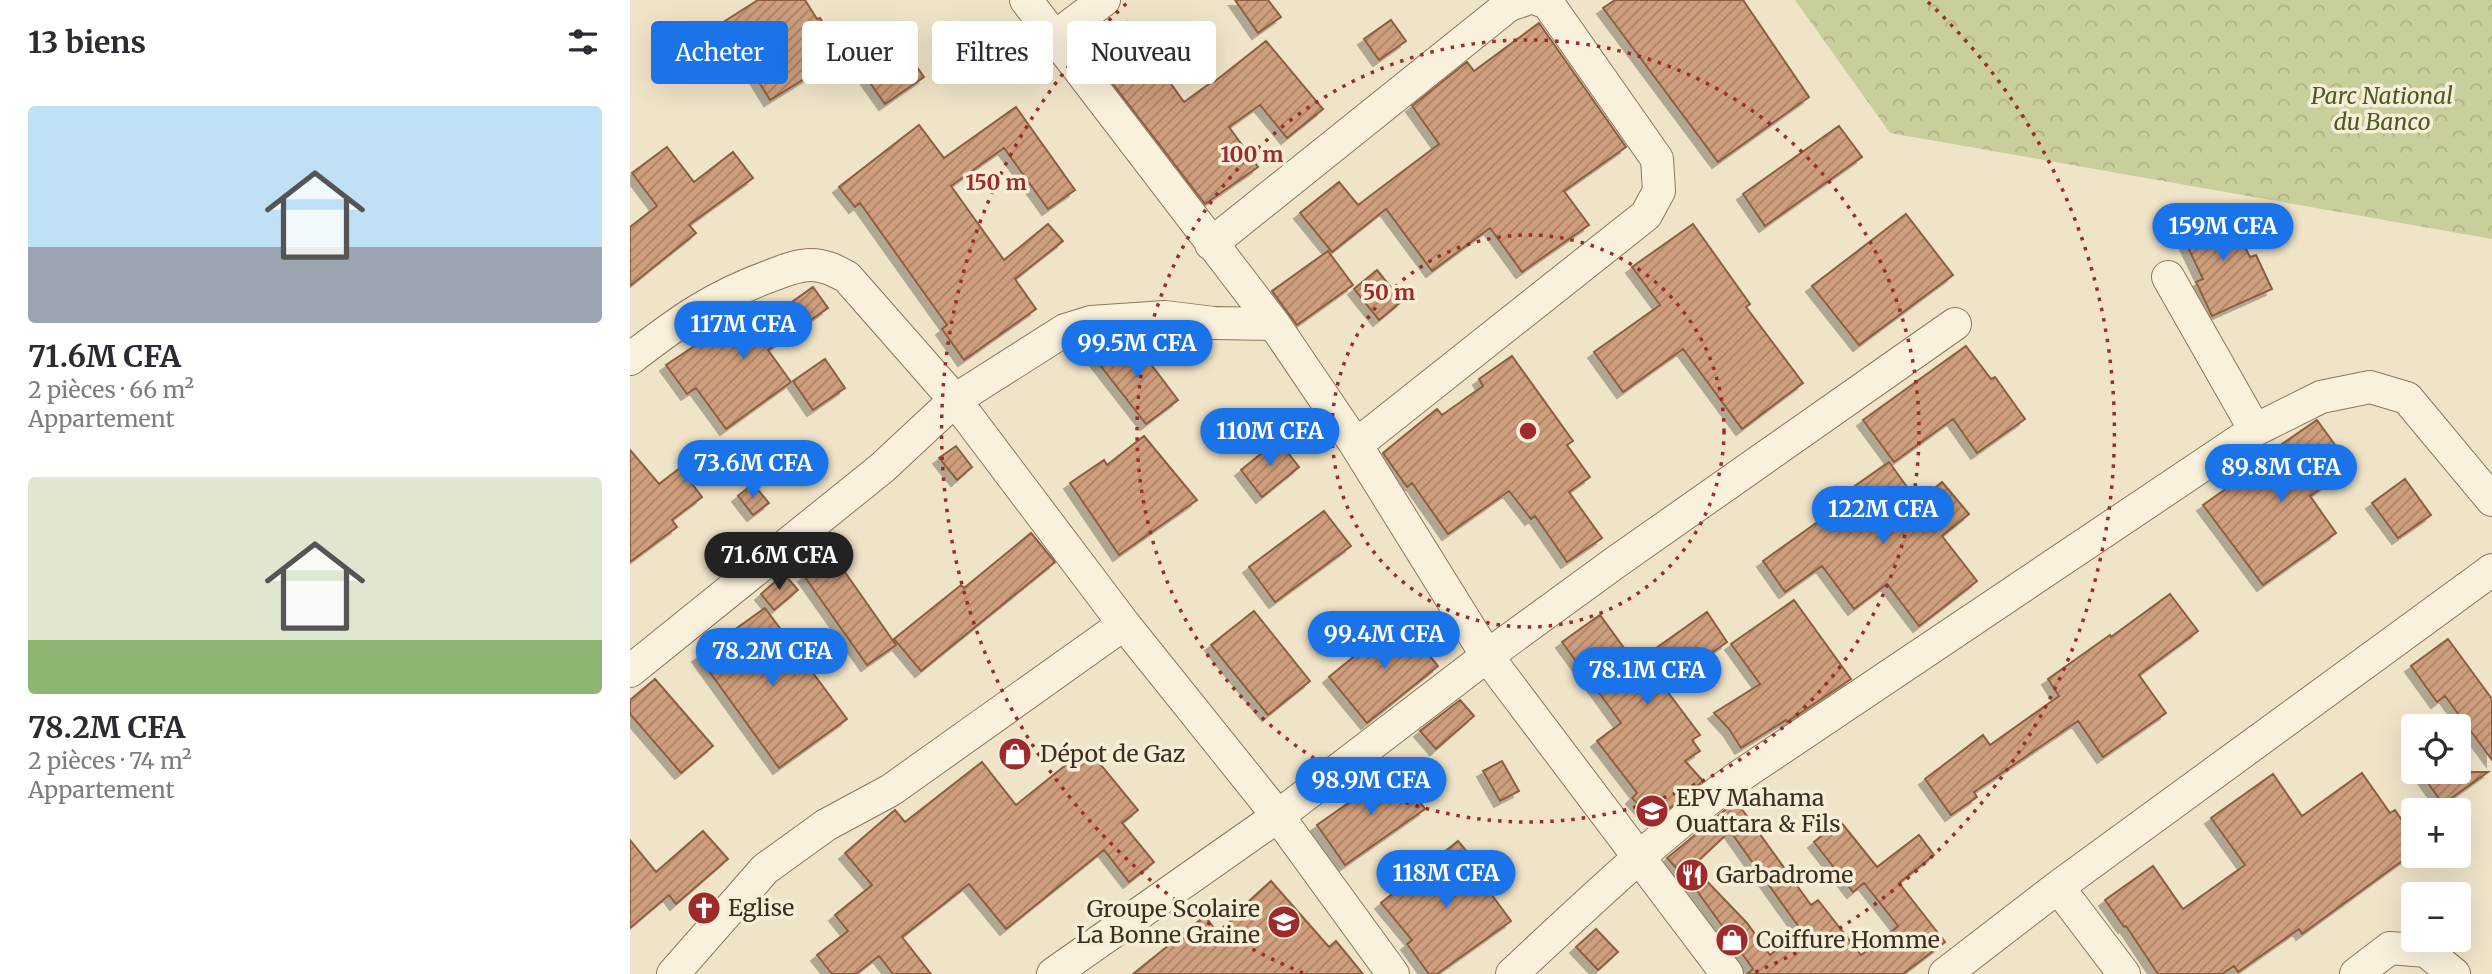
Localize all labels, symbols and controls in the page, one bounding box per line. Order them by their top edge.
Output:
chip: Acheter [651,21,788,84]
chip: Louer [802,21,918,84]
chip: Filtres [932,21,1053,84]
chip: Nouveau [1067,21,1216,84]
text: 13 biens [28,23,146,61]
icon: filters [564,23,602,61]
park label: Parc National du Banco [2311,81,2453,136]
text: 100 m [1221,141,1283,168]
icon: home [252,152,378,278]
text: 150 m [965,169,1027,196]
pin: 159M CFA [2151,204,2295,263]
text: 159M CFA [2168,211,2278,240]
text: 50 m [1363,279,1415,306]
pin: 117M CFA [671,302,815,361]
text: 117M CFA [690,309,796,338]
pin: 99.5M CFA [1057,320,1217,380]
text: 99.5M CFA [1078,328,1196,357]
text: 71.6M CFA [28,337,181,375]
text: 2 pièces · 66 m² [28,375,194,404]
text: Appartement [28,404,174,433]
pin: 110M CFA [1198,408,1342,468]
text: 110M CFA [1216,416,1324,445]
centre of rings [1516,419,1540,443]
pin: 73.6M CFA [673,440,833,500]
pin: 89.8M CFA [2201,444,2361,504]
text: 73.6M CFA [693,448,813,477]
text: 89.8M CFA [2221,452,2341,481]
pin: 122M CFA [1811,486,1955,546]
text: 122M CFA [1828,494,1938,523]
icon: home [252,523,378,649]
pin: 71.6M CFA [699,532,859,592]
text: 71.6M CFA [720,540,838,569]
pin: 99.4M CFA [1304,612,1464,671]
text: 99.4M CFA [1324,619,1444,648]
pin: 78.2M CFA [692,628,852,688]
text: 78.2M CFA [712,636,832,665]
pin: 78.1M CFA [1567,648,1727,707]
text: 78.1M CFA [1588,655,1706,684]
text: 78.2M CFA [28,708,185,746]
map controls [2401,714,2471,952]
button: locate [2401,714,2471,784]
shop icon: Dépot de Gaz [996,735,1034,773]
place label: Dépot de Gaz [1040,739,1185,768]
text: 2 pièces · 74 m² [28,746,192,775]
pin: 98.9M CFA [1291,758,1451,817]
text: 98.9M CFA [1311,765,1431,794]
text: Appartement [28,775,174,804]
place label: EPV Mahama Ouattara & Fils [1676,783,1841,838]
school or university icon: EPV Mahama Ouattara & Fils [1633,792,1671,830]
button: + [2401,798,2471,868]
pin: 118M CFA [1374,850,1518,910]
restaurant icon: Garbadrome [1673,856,1711,894]
text: 118M CFA [1392,858,1500,887]
place label: Garbadrome [1716,860,1853,889]
button: − [2401,882,2471,952]
church icon: Eglise [685,889,723,927]
place label: Eglise [728,893,794,922]
place label: Groupe Scolaire La Bonne Graine [1076,894,1260,949]
school or university icon: Groupe Scolaire La Bonne Graine [1265,903,1303,941]
shop icon: Coiffure Homme [1713,921,1751,959]
place label: Coiffure Homme [1756,925,1940,954]

